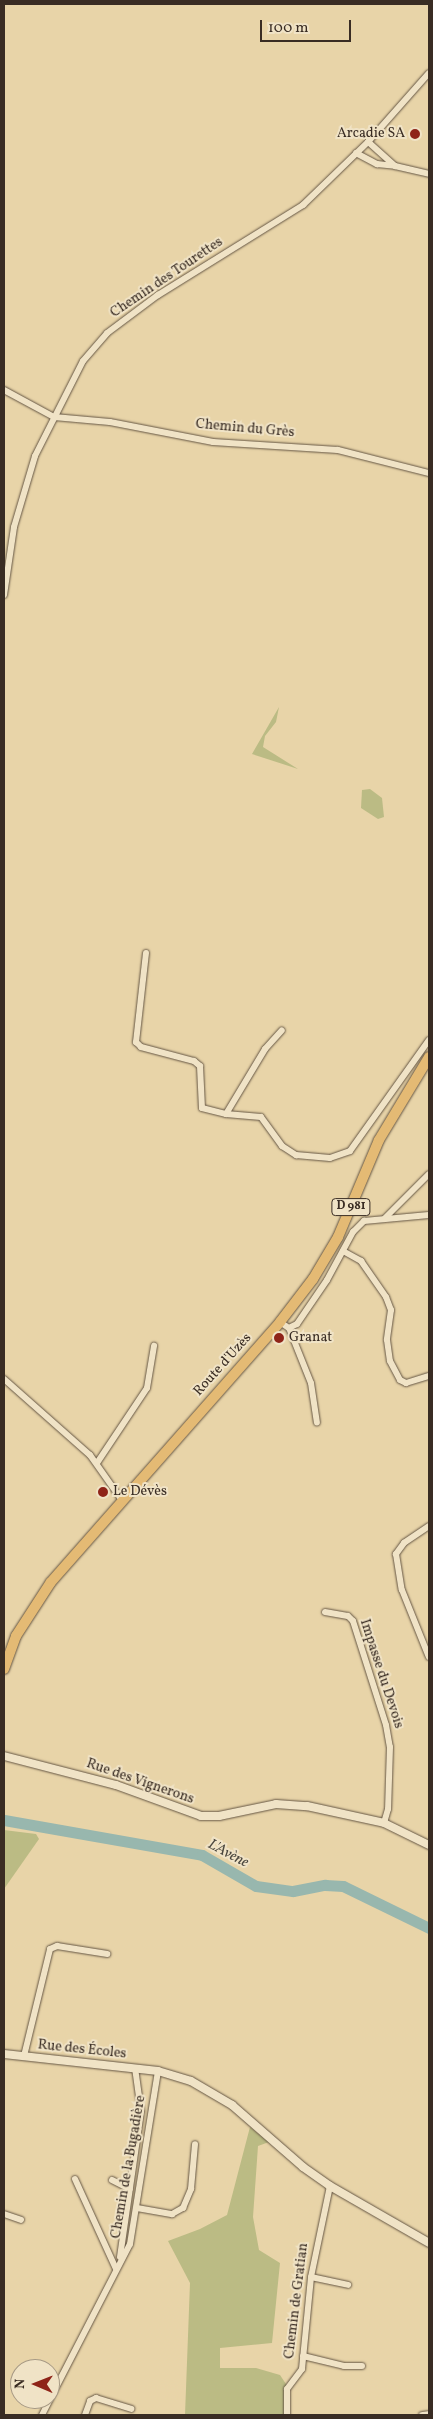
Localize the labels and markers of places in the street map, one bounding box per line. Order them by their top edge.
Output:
place label: Arcadie SA [337,126,405,142]
marker: Arcadie SA [409,128,421,140]
place label: Granat [289,1330,332,1346]
marker: Granat [273,1332,285,1344]
place label: Le Dévès [113,1484,167,1500]
marker: Le Dévès [97,1486,109,1498]

